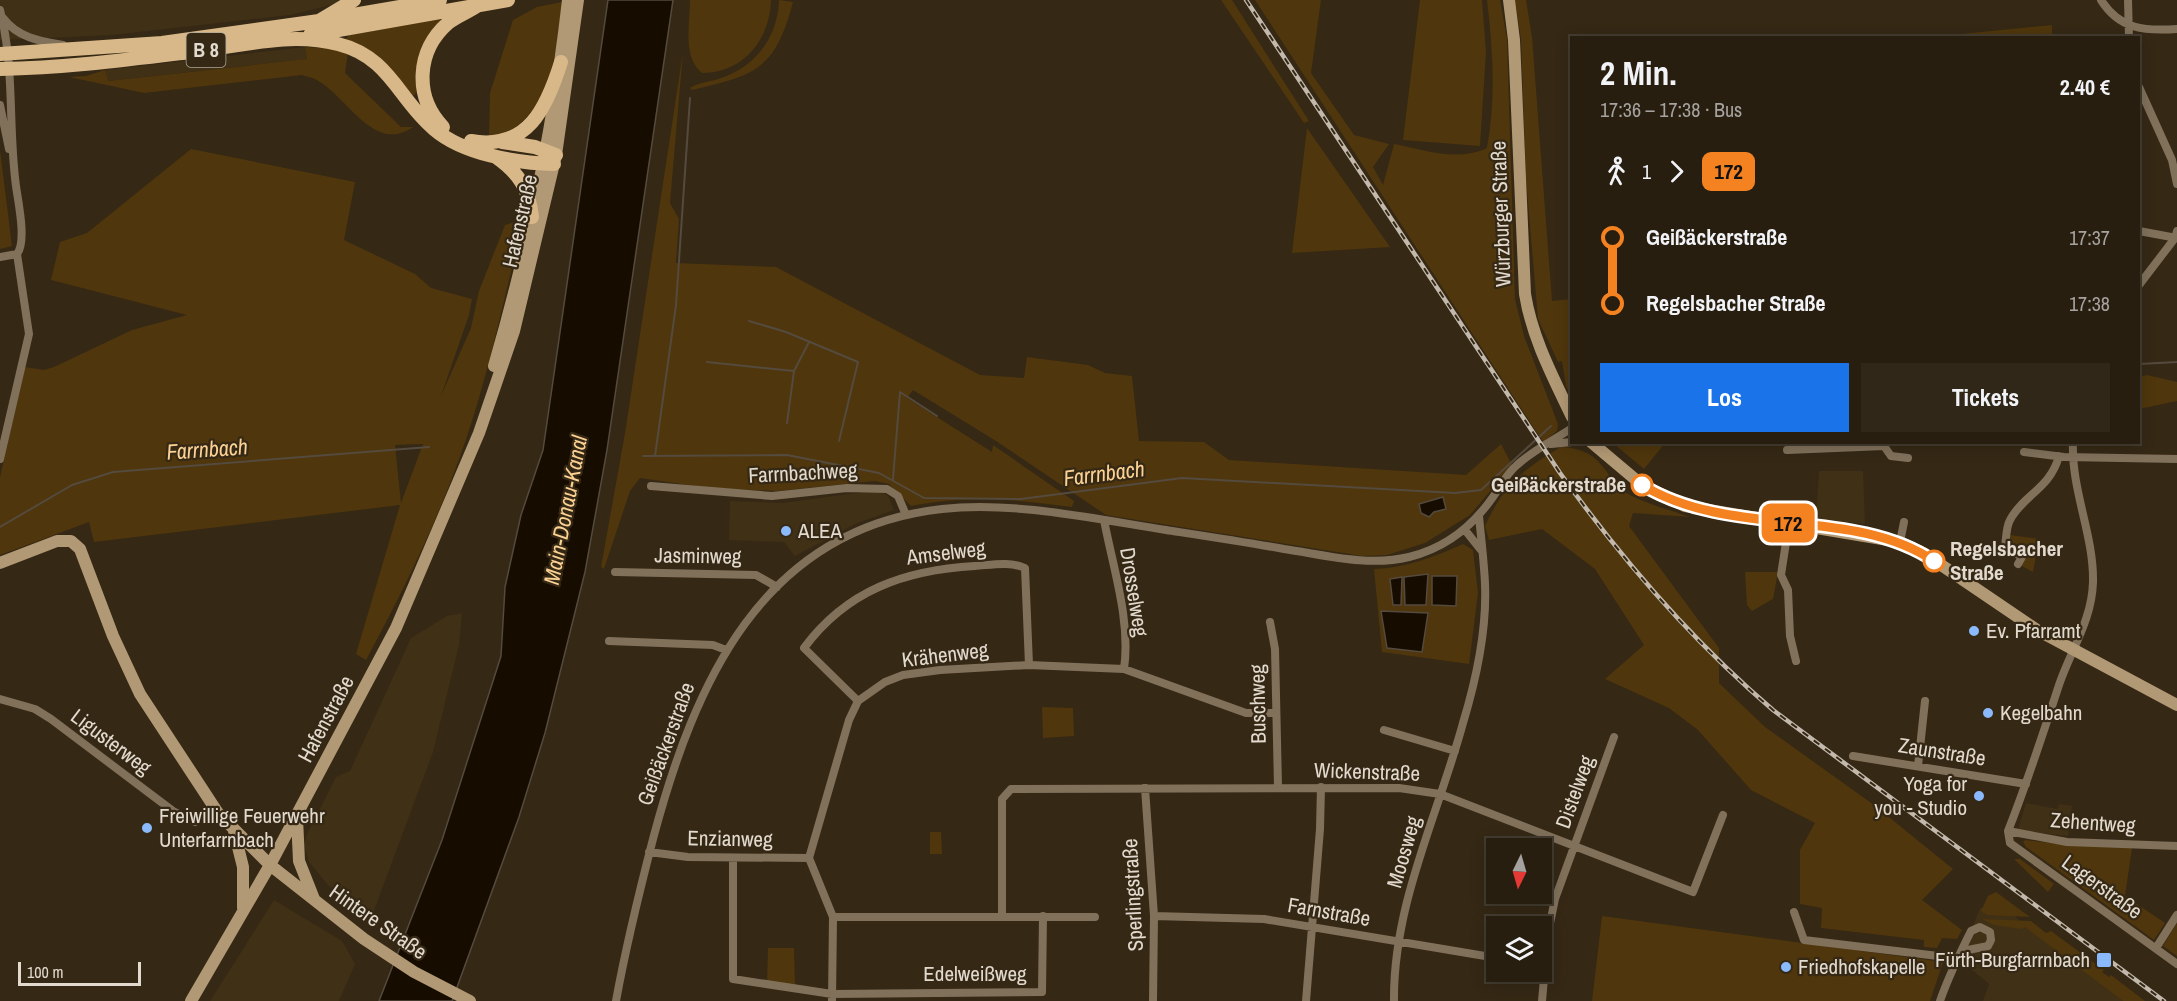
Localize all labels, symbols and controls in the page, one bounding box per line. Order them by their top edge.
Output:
road number: B 8 [186,33,226,67]
text: 2 Min. [1600,51,1677,95]
text: 2.40 € [2060,72,2110,102]
text: 17:36 – 17:38 · Bus [1600,96,1742,123]
street label: Würzburger Straße [1483,140,1518,288]
icon: walk [1600,155,1633,188]
icon: forward [1660,155,1693,188]
text: 172 [1714,157,1743,186]
text: 1 [1642,158,1651,185]
street label: Hafenstraße [495,171,544,270]
text: Geißäckerstraße [1646,222,1787,252]
text: 17:37 [2069,224,2110,251]
text: Regelsbacher Straße [1646,288,1825,318]
text: 17:38 [2069,290,2110,317]
button: Los [1600,363,1849,432]
button: Tickets [1861,363,2110,432]
water label: Farrnbach [165,431,249,467]
water label: Main-Donau-Kanal [536,432,594,587]
water label: Farrnbach [1062,453,1146,493]
street label: Farrnbachweg [748,455,859,490]
place label: Geißäckerstraße [1491,470,1626,499]
marker: Geißäckerstraße [1631,474,1653,496]
line badge: 172 [1754,504,1822,542]
text: 172 [1774,509,1802,538]
place label: ALEA [797,516,843,545]
marker: ALEA [779,524,793,538]
street label: Amselweg [904,533,988,572]
place label: Regelsbacher Straße [1950,534,2063,587]
street label: Jasminweg [654,540,742,571]
street label: Drosselweg [1113,545,1156,639]
marker: Regelsbacher Straße [1923,550,1945,572]
place label: Ev. Pfarramt [1986,616,2081,645]
marker: Ev. Pfarramt [1967,624,1981,638]
street label: Krähenweg [900,635,990,674]
street label: Buschweg [1242,664,1273,744]
street label: Hafenstraße [291,670,361,767]
street label: Geißäckerstraße [630,678,701,809]
place label: Kegelbahn [2000,698,2082,727]
street label: Ligusterweg [65,702,158,782]
marker: Kegelbahn [1981,706,1995,720]
street label: Zaunstraße [1896,730,1988,773]
street label: Distelweg [1548,751,1601,832]
street label: Wickenstraße [1313,755,1421,788]
place label: Yoga for you - Studio [1874,769,1967,822]
marker: Yoga for you - Studio [1972,789,1986,803]
place label: Freiwillige Feuerwehr Unterfarrnbach [159,801,325,854]
street label: Zehentweg [2050,805,2137,840]
street label: Moosweg [1379,812,1428,891]
marker: Freiwillige Feuerwehr Unterfarrnbach [140,821,154,835]
street label: Enzianweg [687,823,773,854]
street label: Sperlingstraße [1115,838,1150,952]
north arrow [1486,838,1552,904]
map controls [1486,838,1552,982]
street label: Lagerstraße [2056,848,2148,926]
street label: Hintere Straße [324,877,433,966]
street label: Farnstraße [1286,890,1373,933]
button: layers [1486,916,1552,982]
place label: Fürth-Burgfarrnbach [1935,945,2090,974]
marker: Fürth-Burgfarrnbach [2095,951,2113,969]
place label: Friedhofskapelle [1798,952,1925,981]
scale bar [18,959,141,986]
street label: Edelweißweg [923,959,1027,988]
marker: Friedhofskapelle [1779,960,1793,974]
text: 100 m [27,961,63,983]

